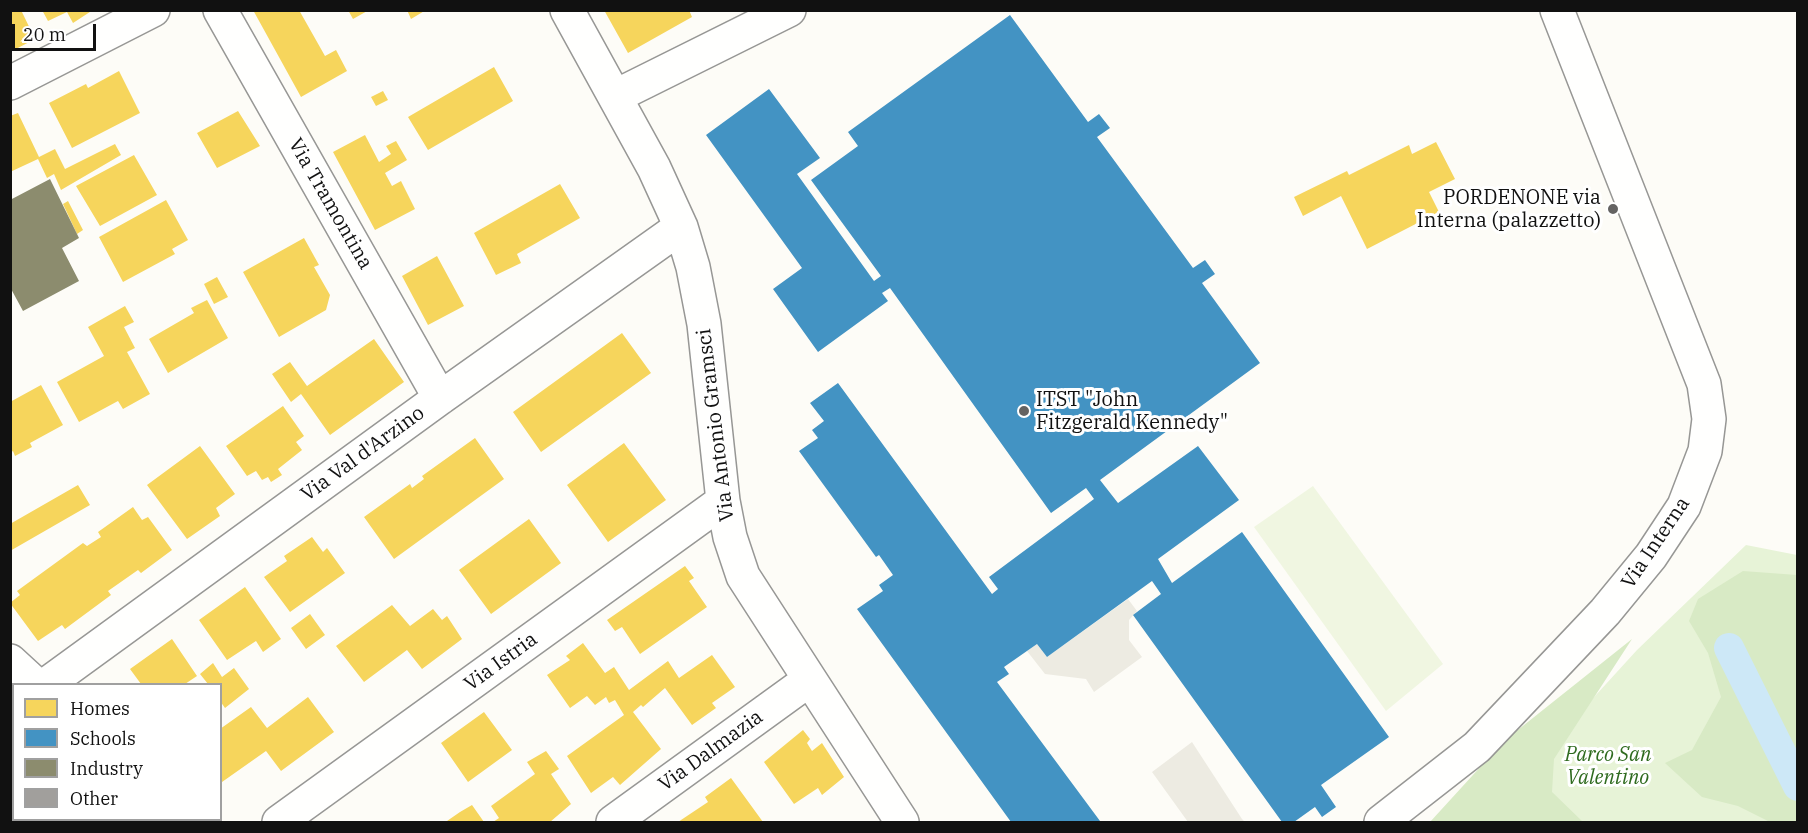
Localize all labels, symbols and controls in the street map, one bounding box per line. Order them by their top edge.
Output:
scale bar [15,12,99,50]
text: 20 m [23,23,66,46]
street label: Via Tramontina [283,134,377,274]
place label: PORDENONE via Interna (palazzetto) [1417,186,1601,233]
marker: PORDENONE via Interna (palazzetto) [1606,202,1620,216]
street label: Via Antonio Gramsci [692,327,740,523]
place label: ITST "John Fitzgerald Kennedy" [1036,388,1228,435]
street label: Via Val d'Arzino [297,401,429,507]
marker: ITST "John Fitzgerald Kennedy" [1017,404,1031,418]
street label: Via Interna [1617,493,1695,593]
street label: Via Istria [460,627,542,697]
legend [12,683,222,821]
text: Homes [70,697,130,720]
street label: Via Dalmazia [654,705,768,797]
text: Schools [70,727,136,750]
park label: Parco San Valentino [1565,743,1651,790]
text: Industry [70,757,143,780]
text: Other [70,787,118,810]

